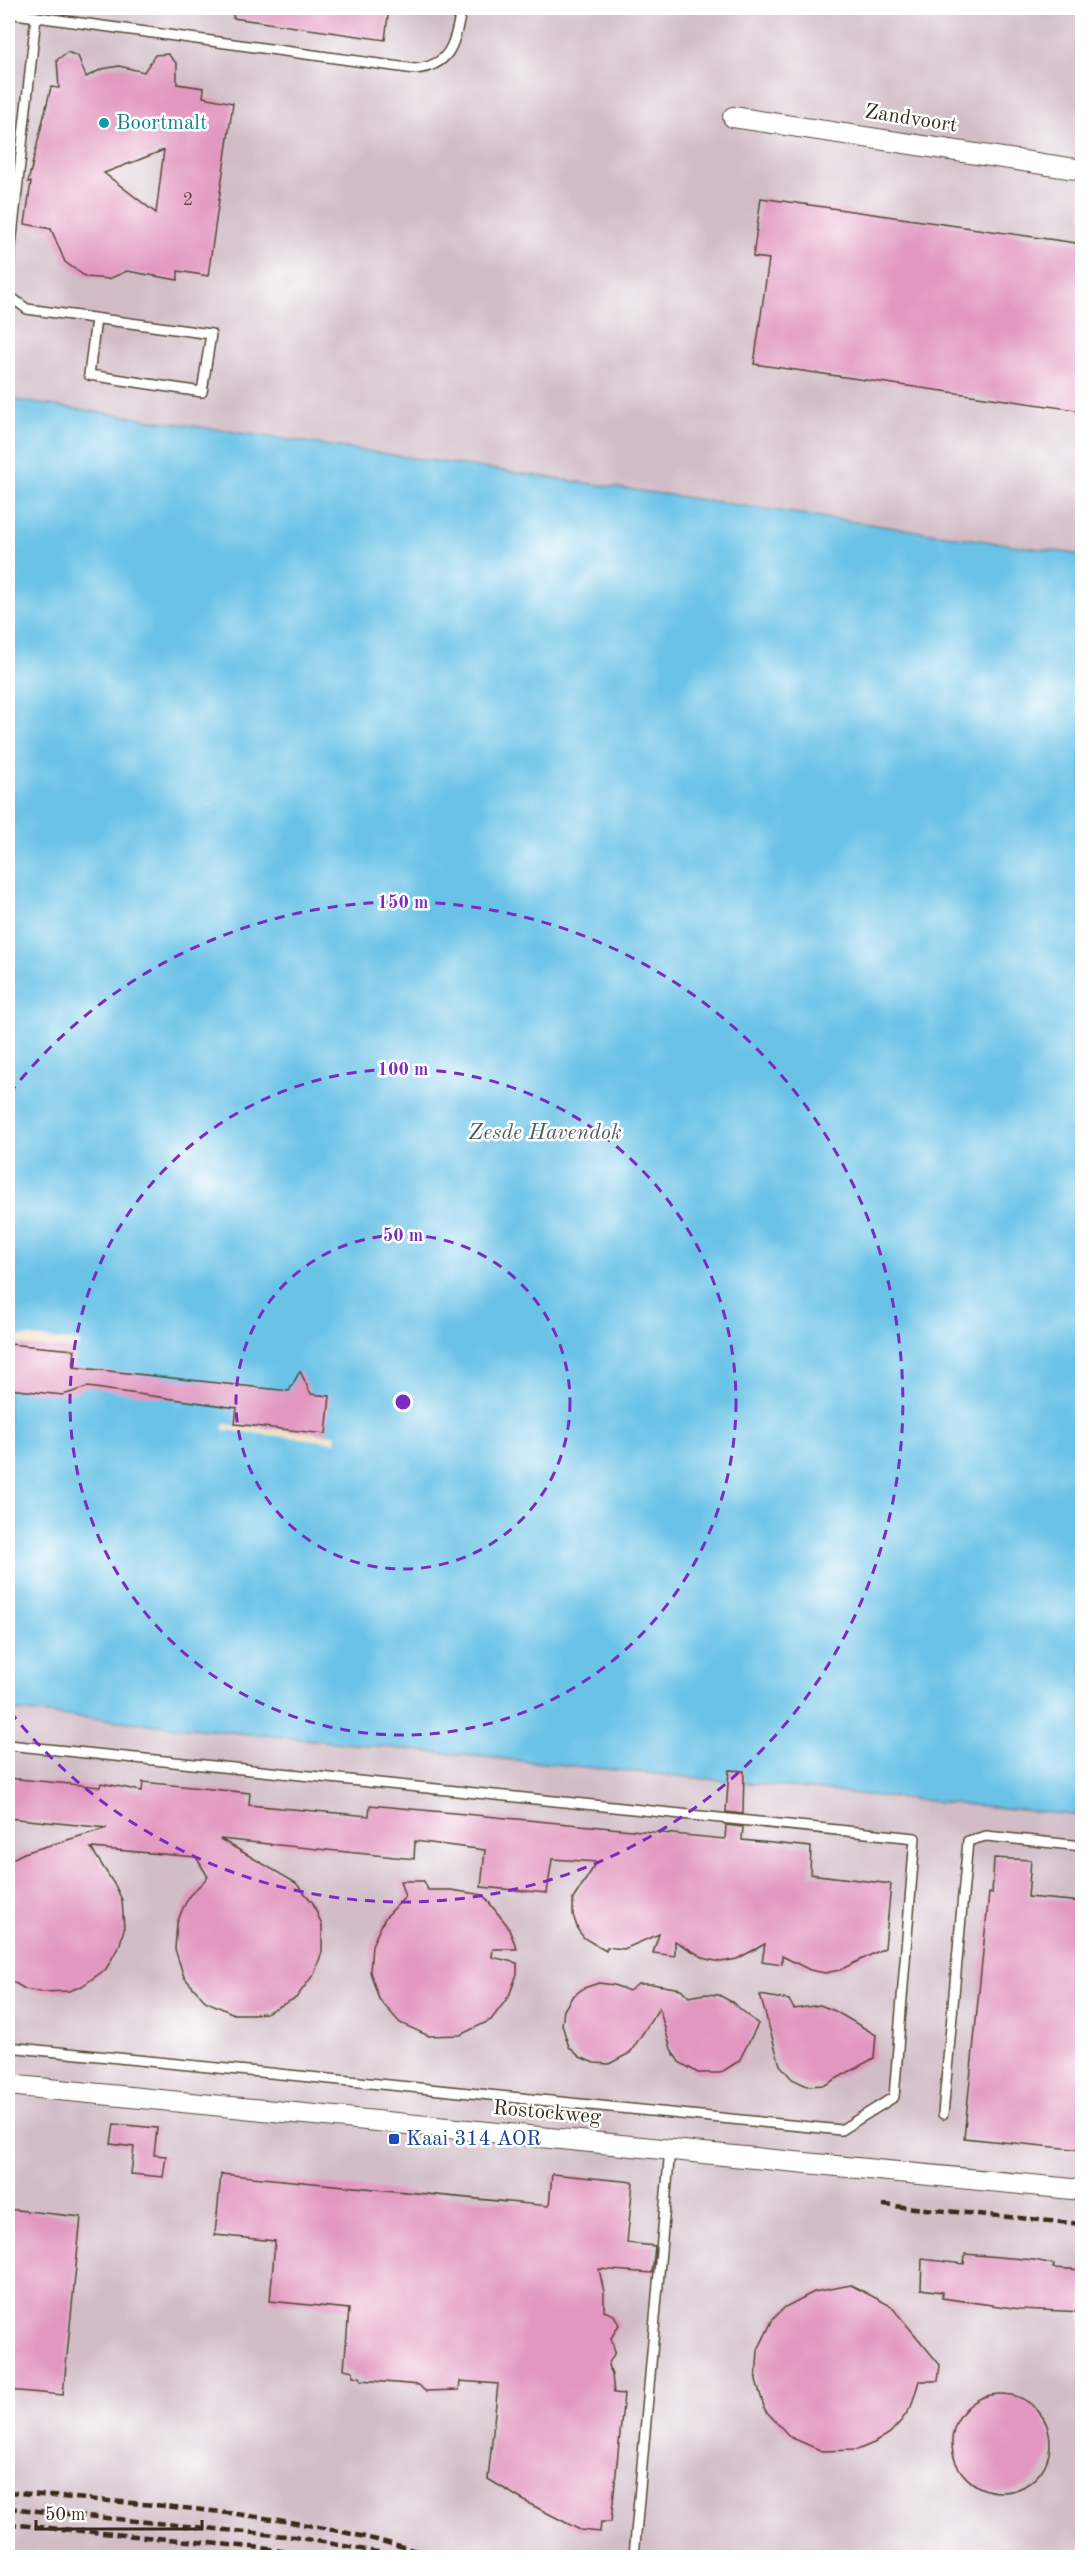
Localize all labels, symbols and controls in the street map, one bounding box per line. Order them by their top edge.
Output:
street label: Zandvoort [863,101,959,137]
place label: Boortmalt [116,113,207,134]
marker: Boortmalt [97,116,111,130]
house number: 2 [183,191,193,209]
text: 150 m [378,894,428,912]
text: 100 m [378,1061,428,1079]
water label: Zesde Havendok [468,1122,622,1144]
text: 50 m [383,1227,423,1245]
centre of rings [393,1392,413,1412]
street label: Rostockweg [492,2098,603,2128]
place label: Kaai 314 AOR [406,2129,541,2150]
marker: Kaai 314 AOR [387,2132,401,2146]
scale bar [36,2493,202,2531]
text: 50 m [45,2506,85,2524]

